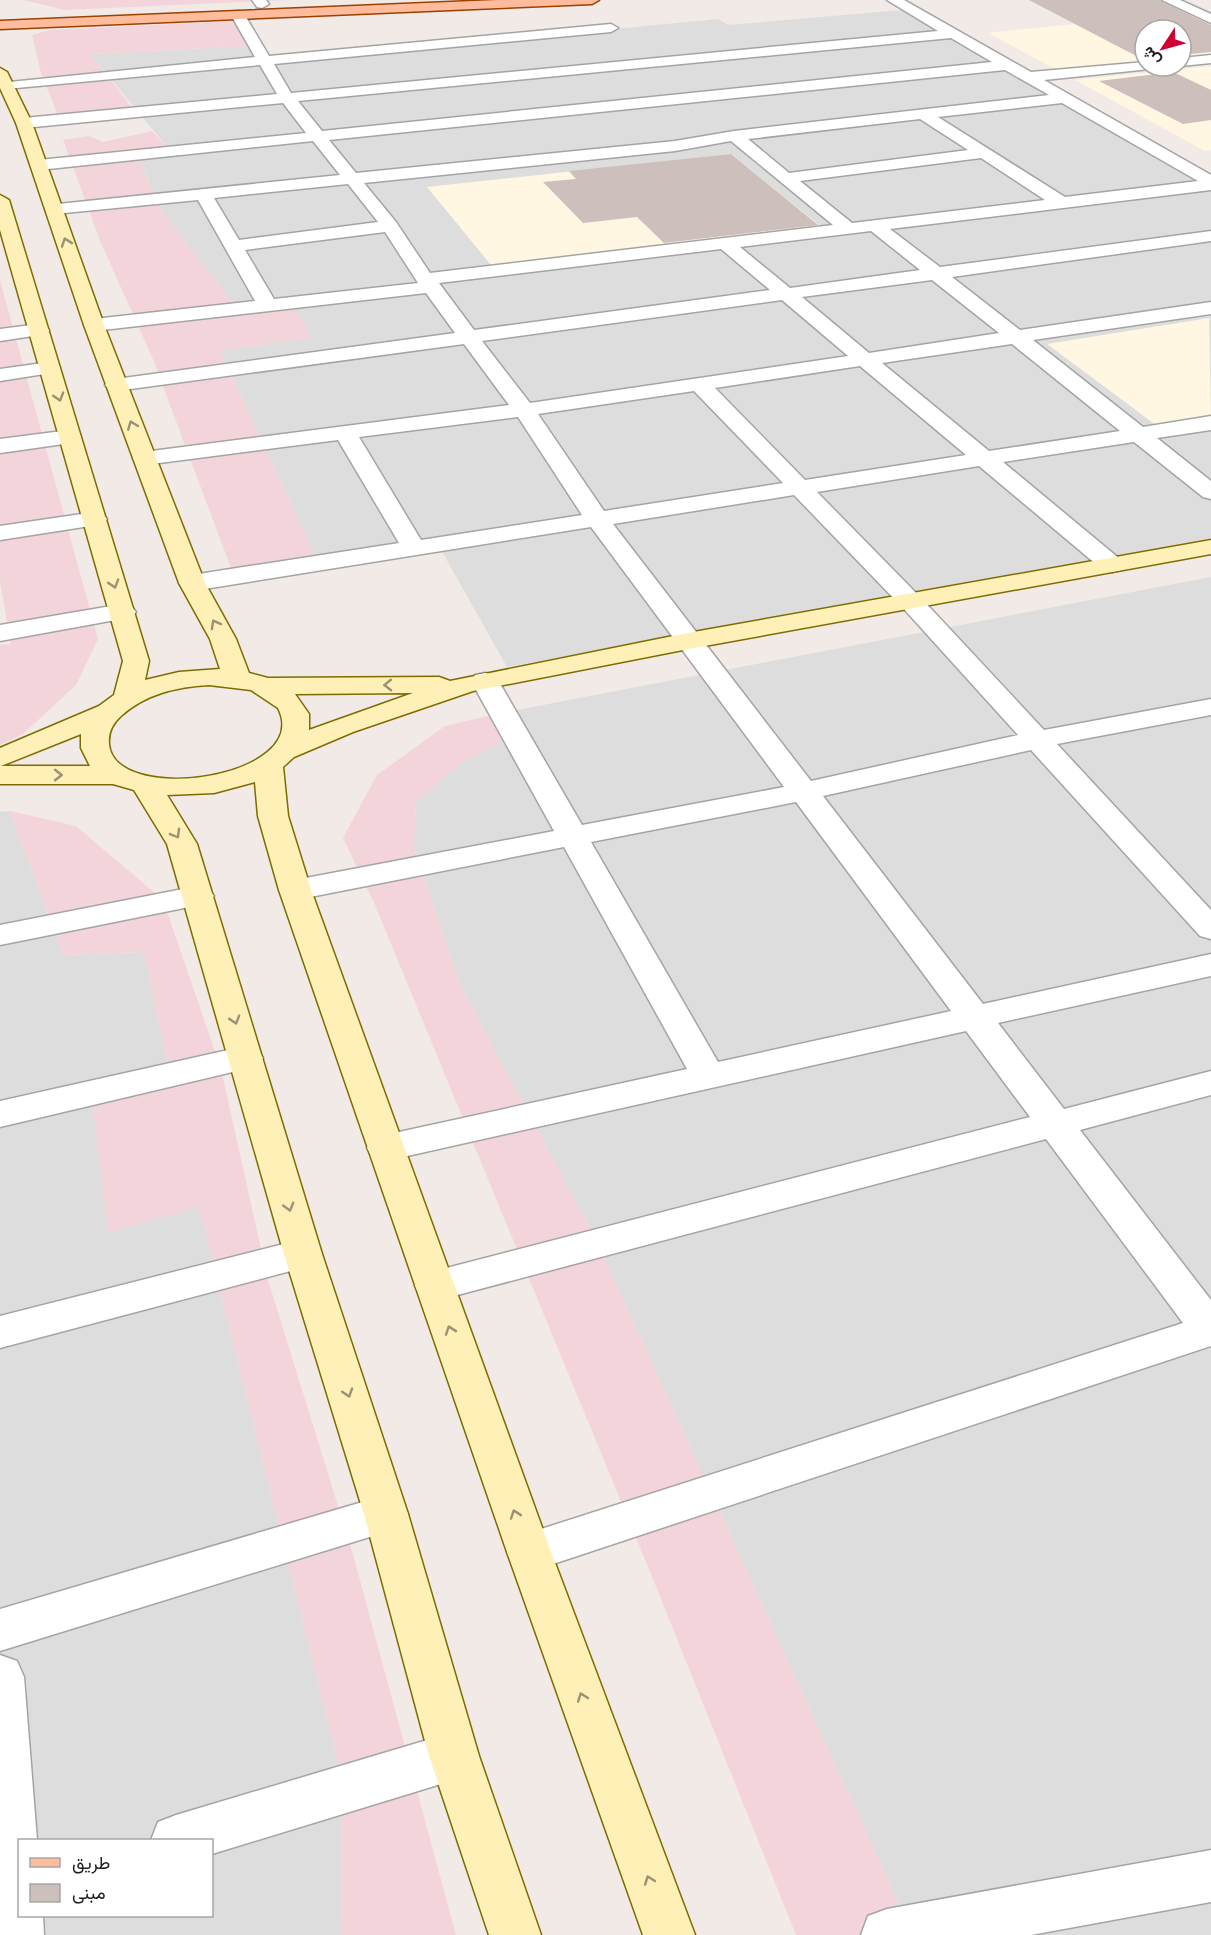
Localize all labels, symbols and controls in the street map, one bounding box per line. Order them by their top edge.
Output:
north arrow [1133,18,1193,78]
text: ش [1137,43,1165,70]
one-way arrow [60,237,73,248]
one-way arrow [52,391,64,402]
one-way arrow [127,421,139,432]
one-way arrow [107,578,119,589]
one-way arrow [211,620,222,631]
one-way arrow [383,679,392,692]
one-way arrow [54,769,63,781]
one-way arrow [169,828,180,838]
one-way arrow [228,1014,240,1025]
one-way arrow [282,1202,295,1212]
one-way arrow [445,1325,458,1336]
one-way arrow [340,1387,353,1398]
one-way arrow [510,1509,523,1520]
one-way arrow [576,1692,589,1703]
legend [18,1839,213,1917]
text: طريق [72,1851,110,1874]
one-way arrow [644,1875,656,1886]
text: مبنى [72,1881,106,1904]

